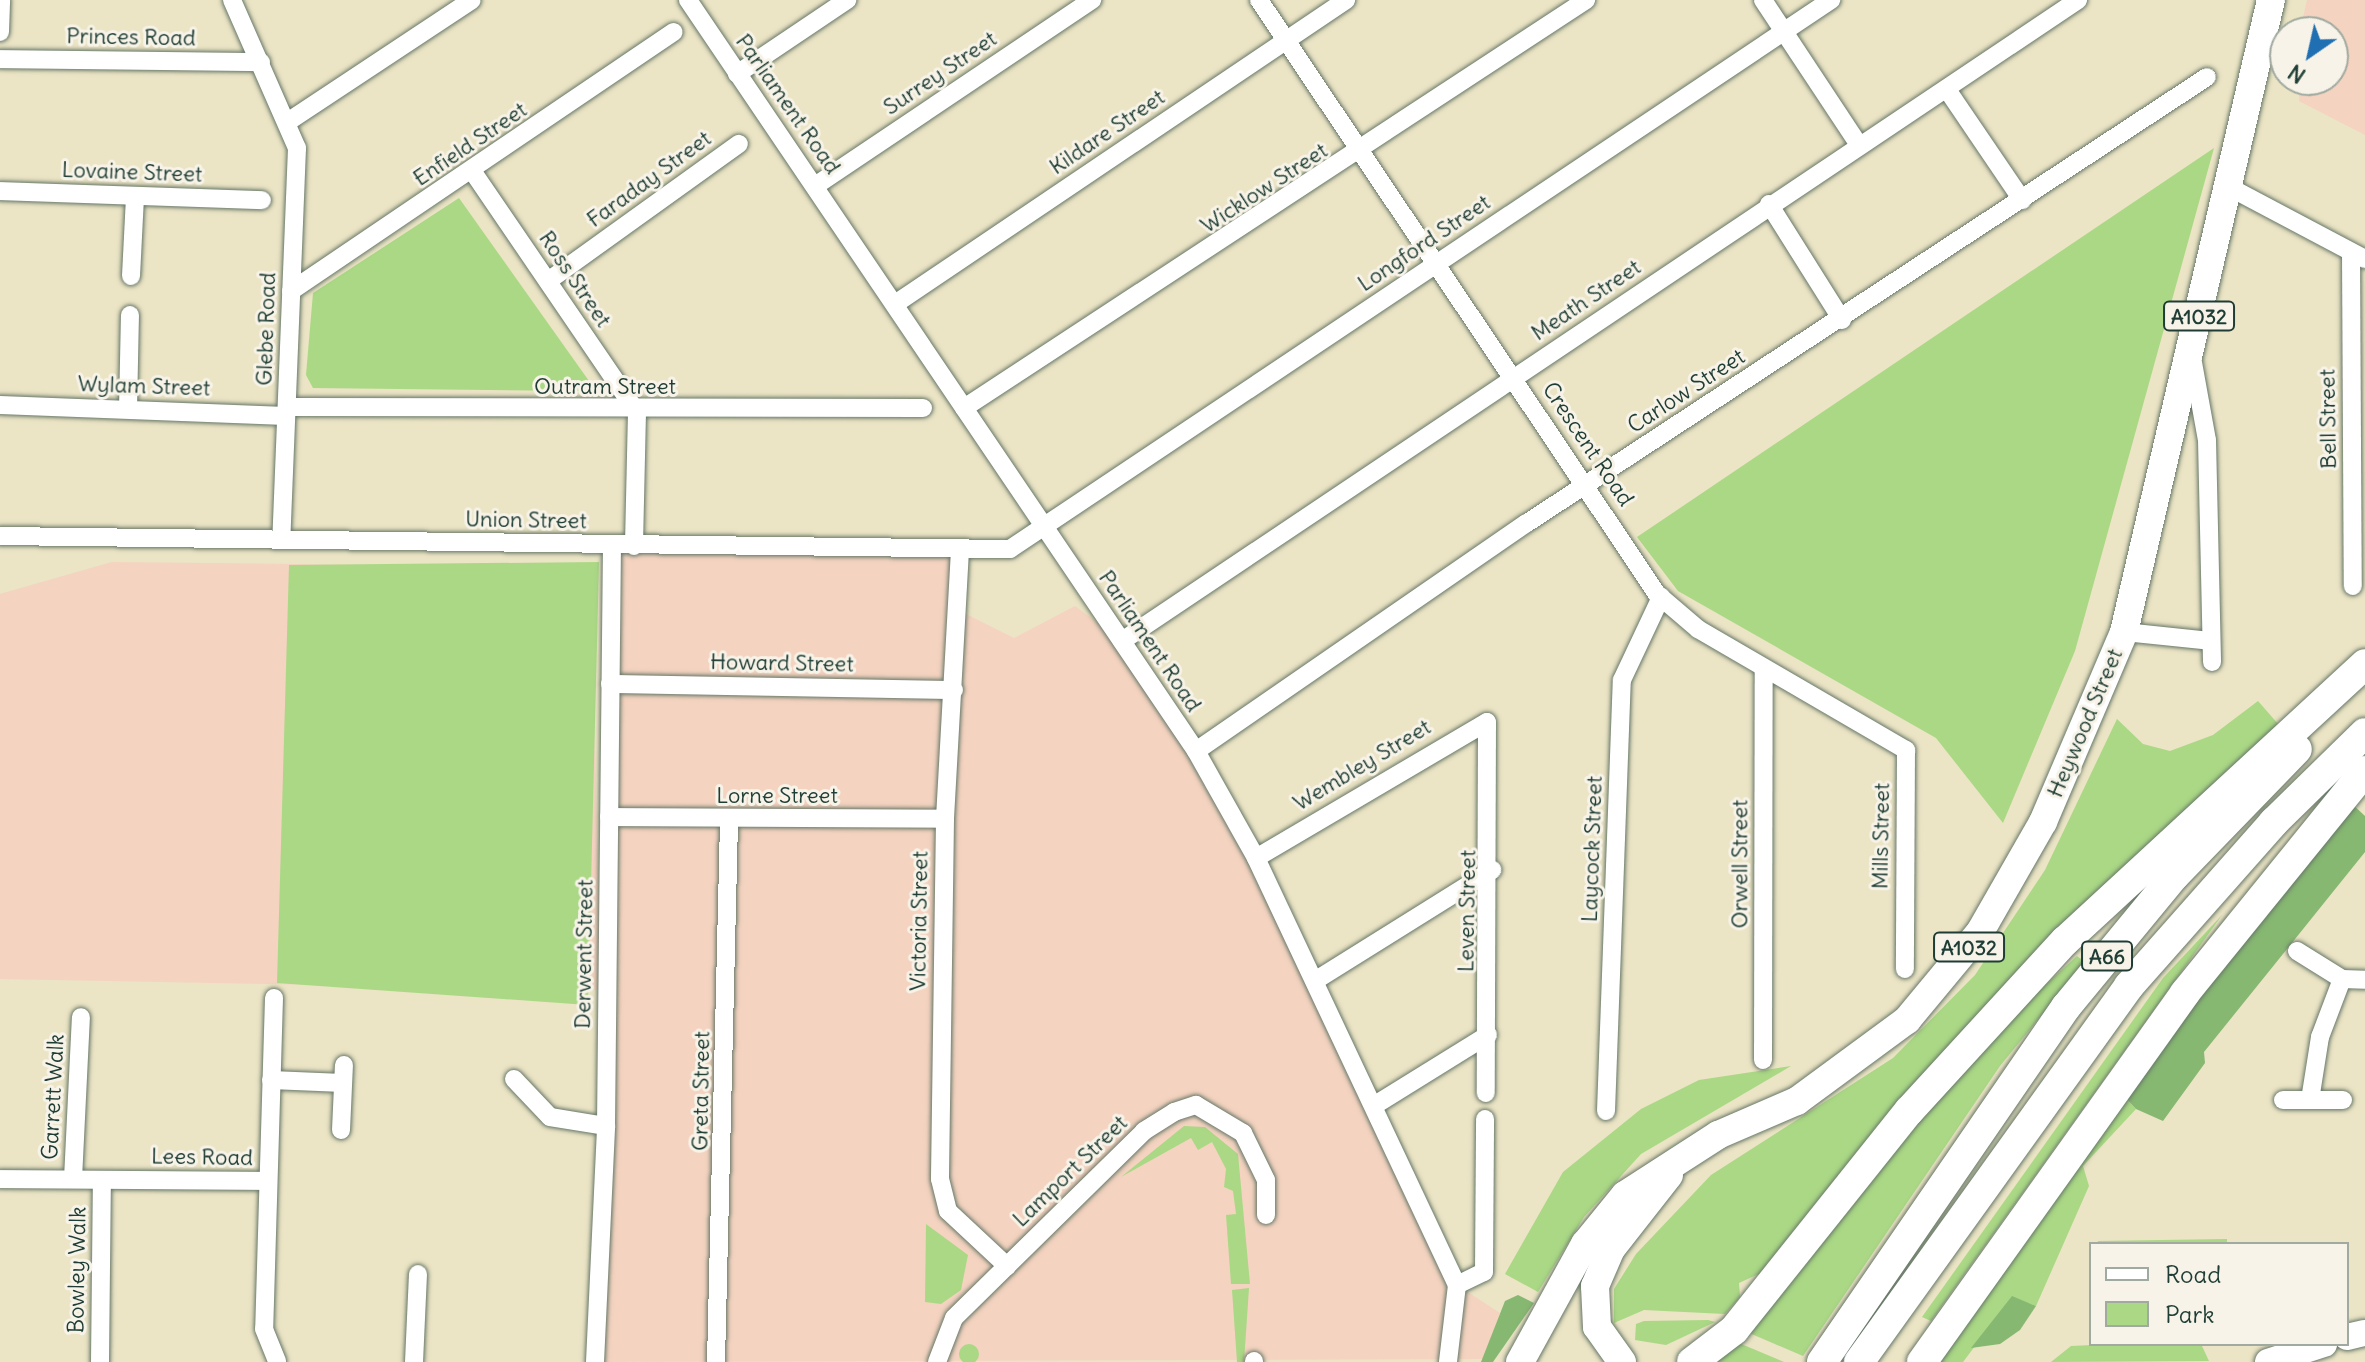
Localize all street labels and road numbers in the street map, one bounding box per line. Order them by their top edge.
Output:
street label: Princes Road [66,23,196,51]
street label: Surrey Street [878,26,1002,120]
street label: Parliament Road [730,29,846,179]
street label: Kildare Street [1044,84,1170,180]
street label: Enfield Street [408,96,532,192]
street label: Faraday Street [582,125,716,233]
street label: Wicklow Street [1196,137,1332,239]
street label: Lovaine Street [61,156,203,188]
street label: Longford Street [1353,189,1495,297]
street label: Ross Street [533,226,617,332]
street label: Meath Street [1526,254,1646,346]
street label: Glebe Road [251,272,281,386]
road number: A1032 [2163,300,2235,332]
street label: Carlow Street [1622,343,1750,439]
street label: Bell Street [2314,369,2342,469]
street label: Wylam Street [77,370,211,402]
street label: Outram Street [534,374,676,400]
street label: Crescent Road [1537,377,1639,511]
street label: Union Street [465,506,587,534]
street label: Parliament Road [1093,565,1207,717]
street label: Heywood Street [2042,645,2128,801]
street label: Howard Street [710,649,854,677]
street label: Wembley Street [1288,714,1436,816]
street label: Laycock Street [1576,775,1608,923]
street label: Lorne Street [716,783,838,809]
street label: Mills Street [1867,783,1895,889]
street label: Orwell Street [1727,800,1753,928]
street label: Leven Street [1453,850,1481,972]
street label: Victoria Street [905,851,933,991]
street label: Derwent Street [569,879,599,1029]
road number: A1032 [1933,931,2005,963]
road number: A66 [2081,940,2133,972]
street label: Greta Street [687,1031,715,1151]
street label: Garrett Walk [37,1034,69,1160]
street label: Lamport Street [1007,1110,1133,1232]
street label: Lees Road [151,1143,253,1171]
street label: Bowley Walk [63,1206,91,1334]

